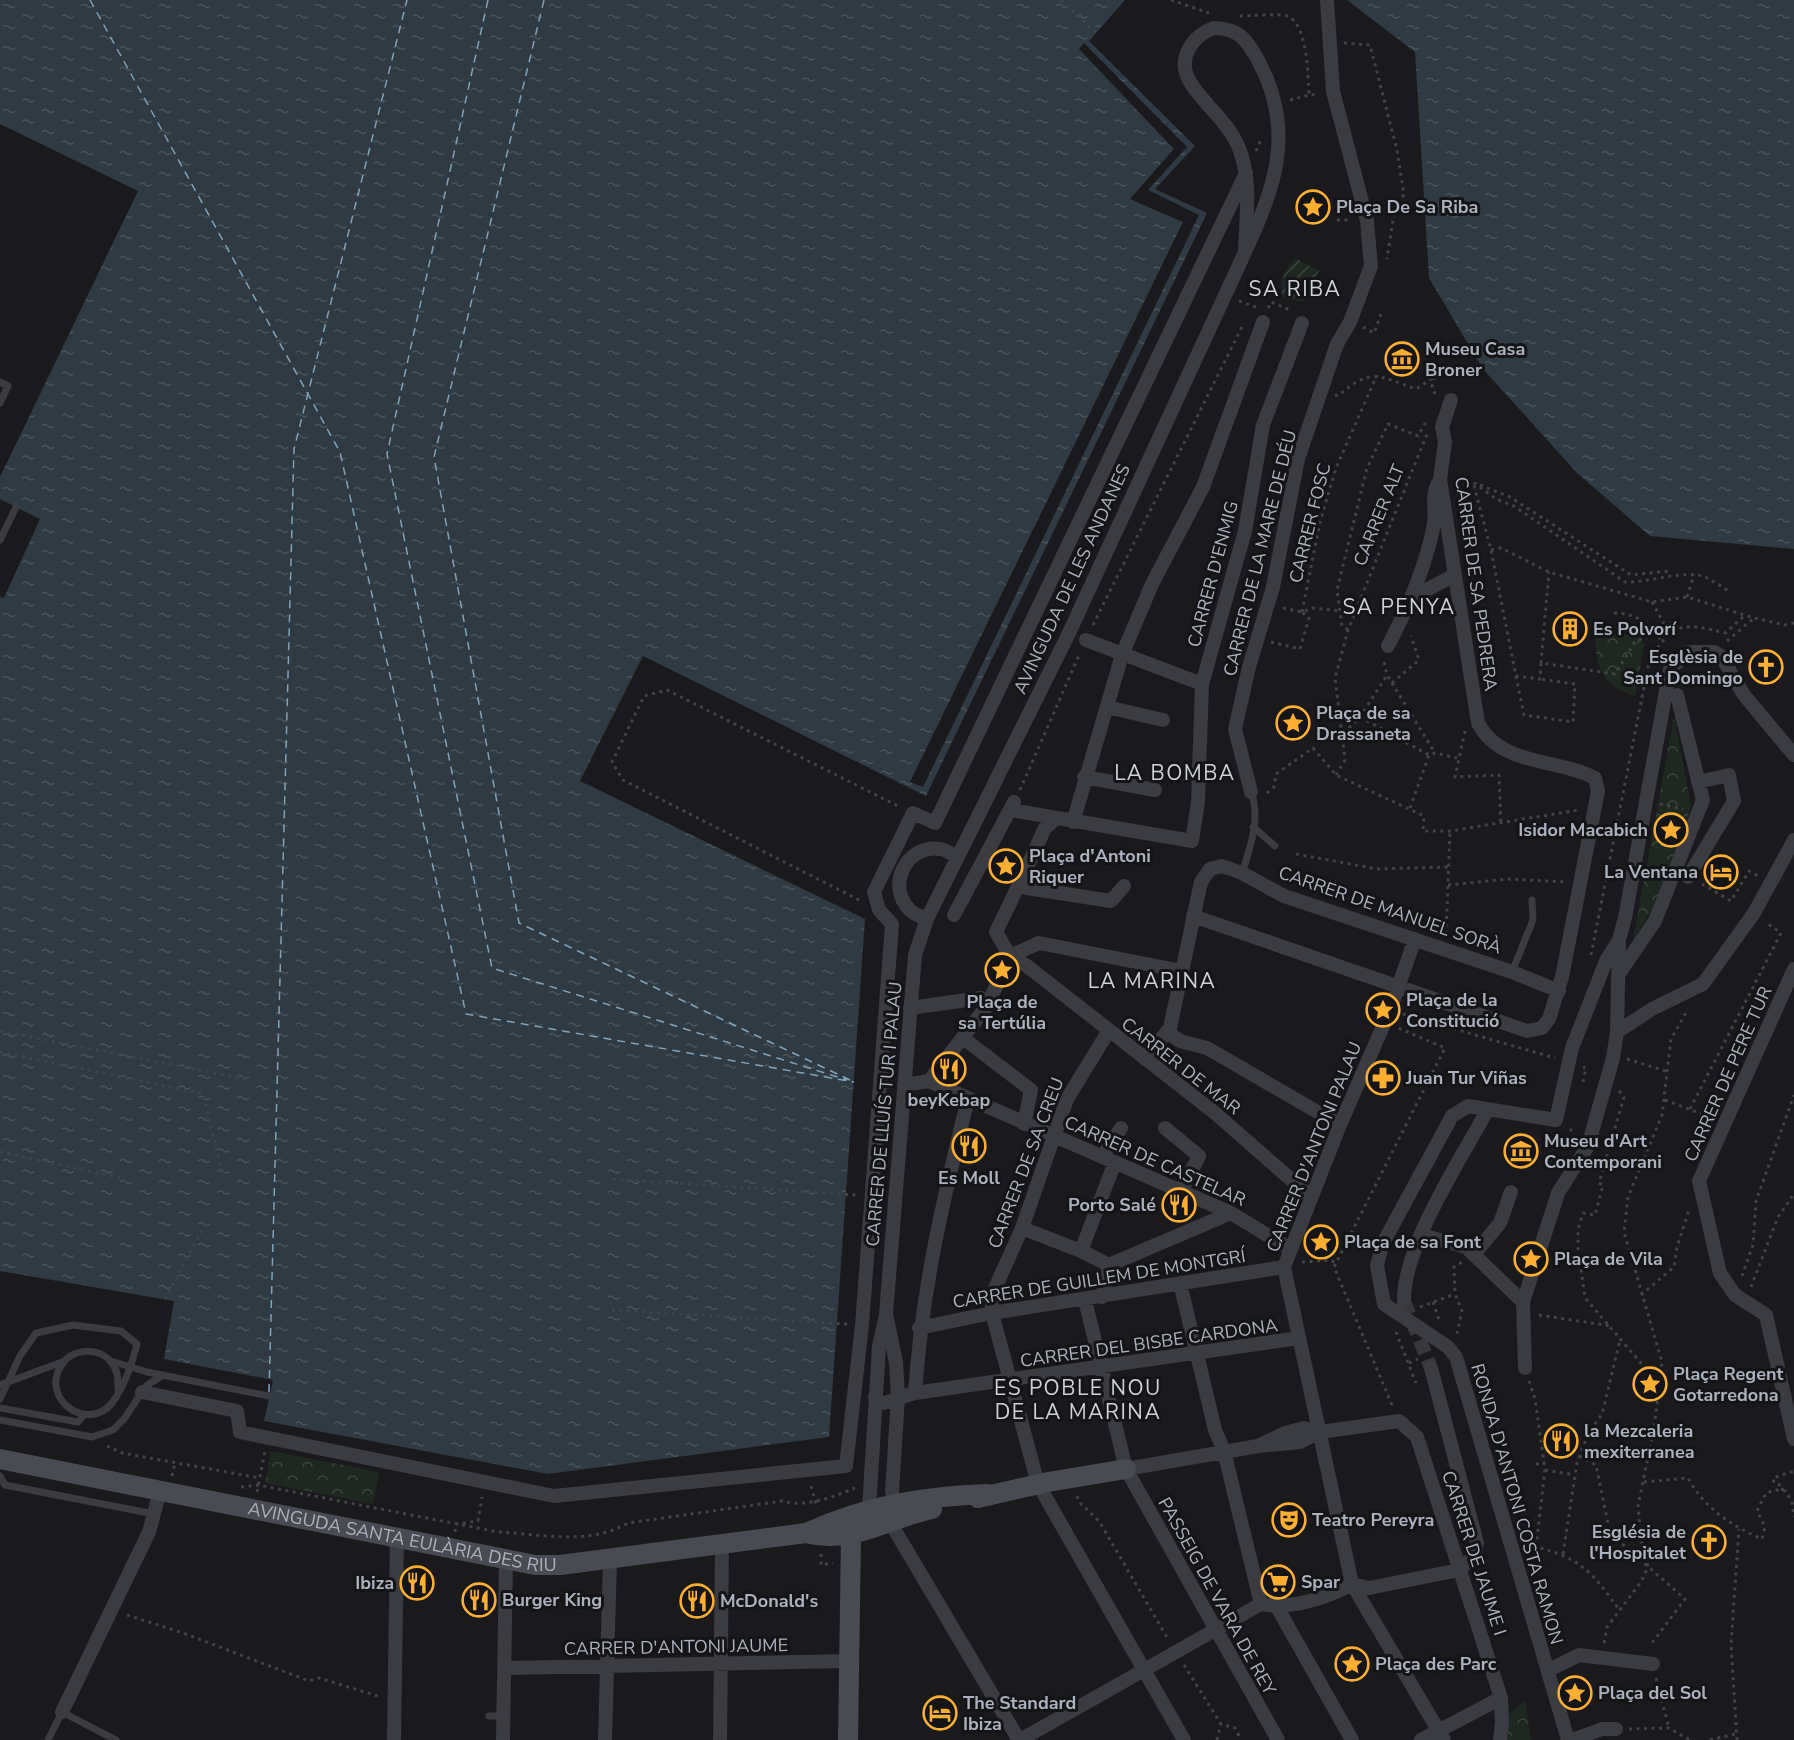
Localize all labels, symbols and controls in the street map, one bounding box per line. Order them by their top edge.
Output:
place icon: Plaça De Sa Riba [1295,189,1331,225]
place label: Plaça De Sa Riba [1336,195,1478,219]
district label: SA RIBA [1249,275,1341,303]
place label: Museu Casa Broner [1425,337,1525,382]
museum icon: Museu Casa Broner [1384,341,1420,377]
street label: CARRER DE LA MARE DE DÉU [1218,427,1302,679]
street label: AVINGUDA DE LES ANDANES [1008,460,1136,698]
street label: CARRER ALT [1348,460,1410,569]
street label: CARRER FOSC [1284,461,1336,585]
street label: CARRER DE SA PEDRERA [1449,475,1503,693]
street label: CARRER D'ENMIG [1182,498,1244,650]
district label: SA PENYA [1342,593,1456,621]
building icon: Es Polvorí [1552,611,1588,647]
place label: Es Polvorí [1593,617,1677,641]
place label: Esglèsia de Sant Domingo [1623,645,1743,690]
church icon: Esglèsia de Sant Domingo [1748,649,1784,685]
place label: Plaça de sa Drassaneta [1316,701,1411,746]
place icon: Plaça de sa Drassaneta [1275,705,1311,741]
district label: LA BOMBA [1114,759,1236,787]
place icon: Isidor Macabich [1653,812,1689,848]
place label: Isidor Macabich [1518,818,1648,842]
place label: Plaça d'Antoni Riquer [1029,844,1151,889]
place icon: Plaça d'Antoni Riquer [988,848,1024,884]
hotel icon: La Ventana [1703,854,1739,890]
place label: La Ventana [1604,860,1698,884]
street label: CARRER DE MANUEL SORÀ [1275,861,1505,959]
place icon: Plaça de sa Tertúlia [984,952,1020,988]
district label: LA MARINA [1088,967,1216,995]
street label: CARRER DE LLUÍS TUR I PALAU [860,981,908,1247]
street label: CARRER DE PERE TUR [1678,982,1778,1166]
place label: Plaça de la Constitució [1406,988,1499,1033]
place label: Plaça de sa Tertúlia [958,990,1046,1035]
place icon: Plaça de la Constitució [1365,992,1401,1028]
street label: CARRER DE MAR [1116,1012,1246,1120]
street label: CARRER D'ANTONI PALAU [1261,1038,1367,1256]
restaurant icon: beyKebap [931,1051,967,1087]
pharmacy icon: Juan Tur Viñas [1365,1060,1401,1096]
place label: Juan Tur Viñas [1405,1066,1527,1090]
street label: CARRER DE SA CREU [982,1074,1070,1252]
place label: beyKebap [908,1088,991,1112]
street label: CARRER DE CASTELAR [1061,1110,1249,1212]
restaurant icon: Es Moll [951,1128,987,1164]
place label: Museu d'Art Contemporani [1544,1129,1662,1174]
museum icon: Museu d'Art Contemporani [1503,1133,1539,1169]
place label: Es Moll [938,1166,1000,1190]
restaurant icon: Porto Salé [1161,1187,1197,1223]
place label: Porto Salé [1068,1193,1156,1217]
place icon: Plaça de sa Font [1303,1224,1339,1260]
place label: Plaça de sa Font [1344,1230,1481,1254]
place icon: Plaça de Vila [1513,1241,1549,1277]
street label: CARRER DE GUILLEM DE MONTGRÍ [951,1244,1249,1314]
place label: Plaça de Vila [1554,1247,1663,1271]
street label: CARRER DEL BISBE CARDONA [1019,1313,1279,1373]
street label: RONDA D'ANTONI COSTA RAMON [1465,1361,1569,1647]
place label: Plaça Regent Gotarredona [1673,1362,1783,1407]
place icon: Plaça Regent Gotarredona [1632,1366,1668,1402]
district label: ES POBLE NOU DE LA MARINA [994,1374,1162,1426]
place label: la Mezcaleria mexiterranea [1584,1419,1694,1464]
restaurant icon: la Mezcaleria mexiterranea [1543,1423,1579,1459]
street label: CARRER DE JAUME I [1436,1468,1512,1638]
street label: PASSEIG DE VARA DE REY [1153,1493,1282,1699]
street label: AVINGUDA SANTA EULÀRIA DES RIU [246,1496,557,1578]
theatre icon: Teatro Pereyra [1271,1502,1307,1538]
place label: Teatro Pereyra [1312,1508,1434,1532]
place label: Església de l'Hospitalet [1589,1520,1686,1565]
church icon: Església de l'Hospitalet [1691,1524,1727,1560]
supermarket icon: Spar [1260,1564,1296,1600]
restaurant icon: Ibiza [399,1565,435,1601]
place label: Spar [1301,1570,1340,1594]
place label: Ibiza [355,1571,394,1595]
restaurant icon: Burger King [461,1582,497,1618]
restaurant icon: McDonald's [679,1583,715,1619]
place label: Burger King [502,1588,602,1612]
place label: McDonald's [720,1589,818,1613]
street label: CARRER D'ANTONI JAUME [564,1633,788,1661]
place icon: Plaça des Parc [1334,1646,1370,1682]
place label: Plaça des Parc [1375,1652,1497,1676]
place icon: Plaça del Sol [1557,1675,1593,1711]
place label: Plaça del Sol [1598,1681,1707,1705]
place label: The Standard Ibiza [963,1691,1076,1736]
hotel icon: The Standard Ibiza [922,1695,958,1731]

